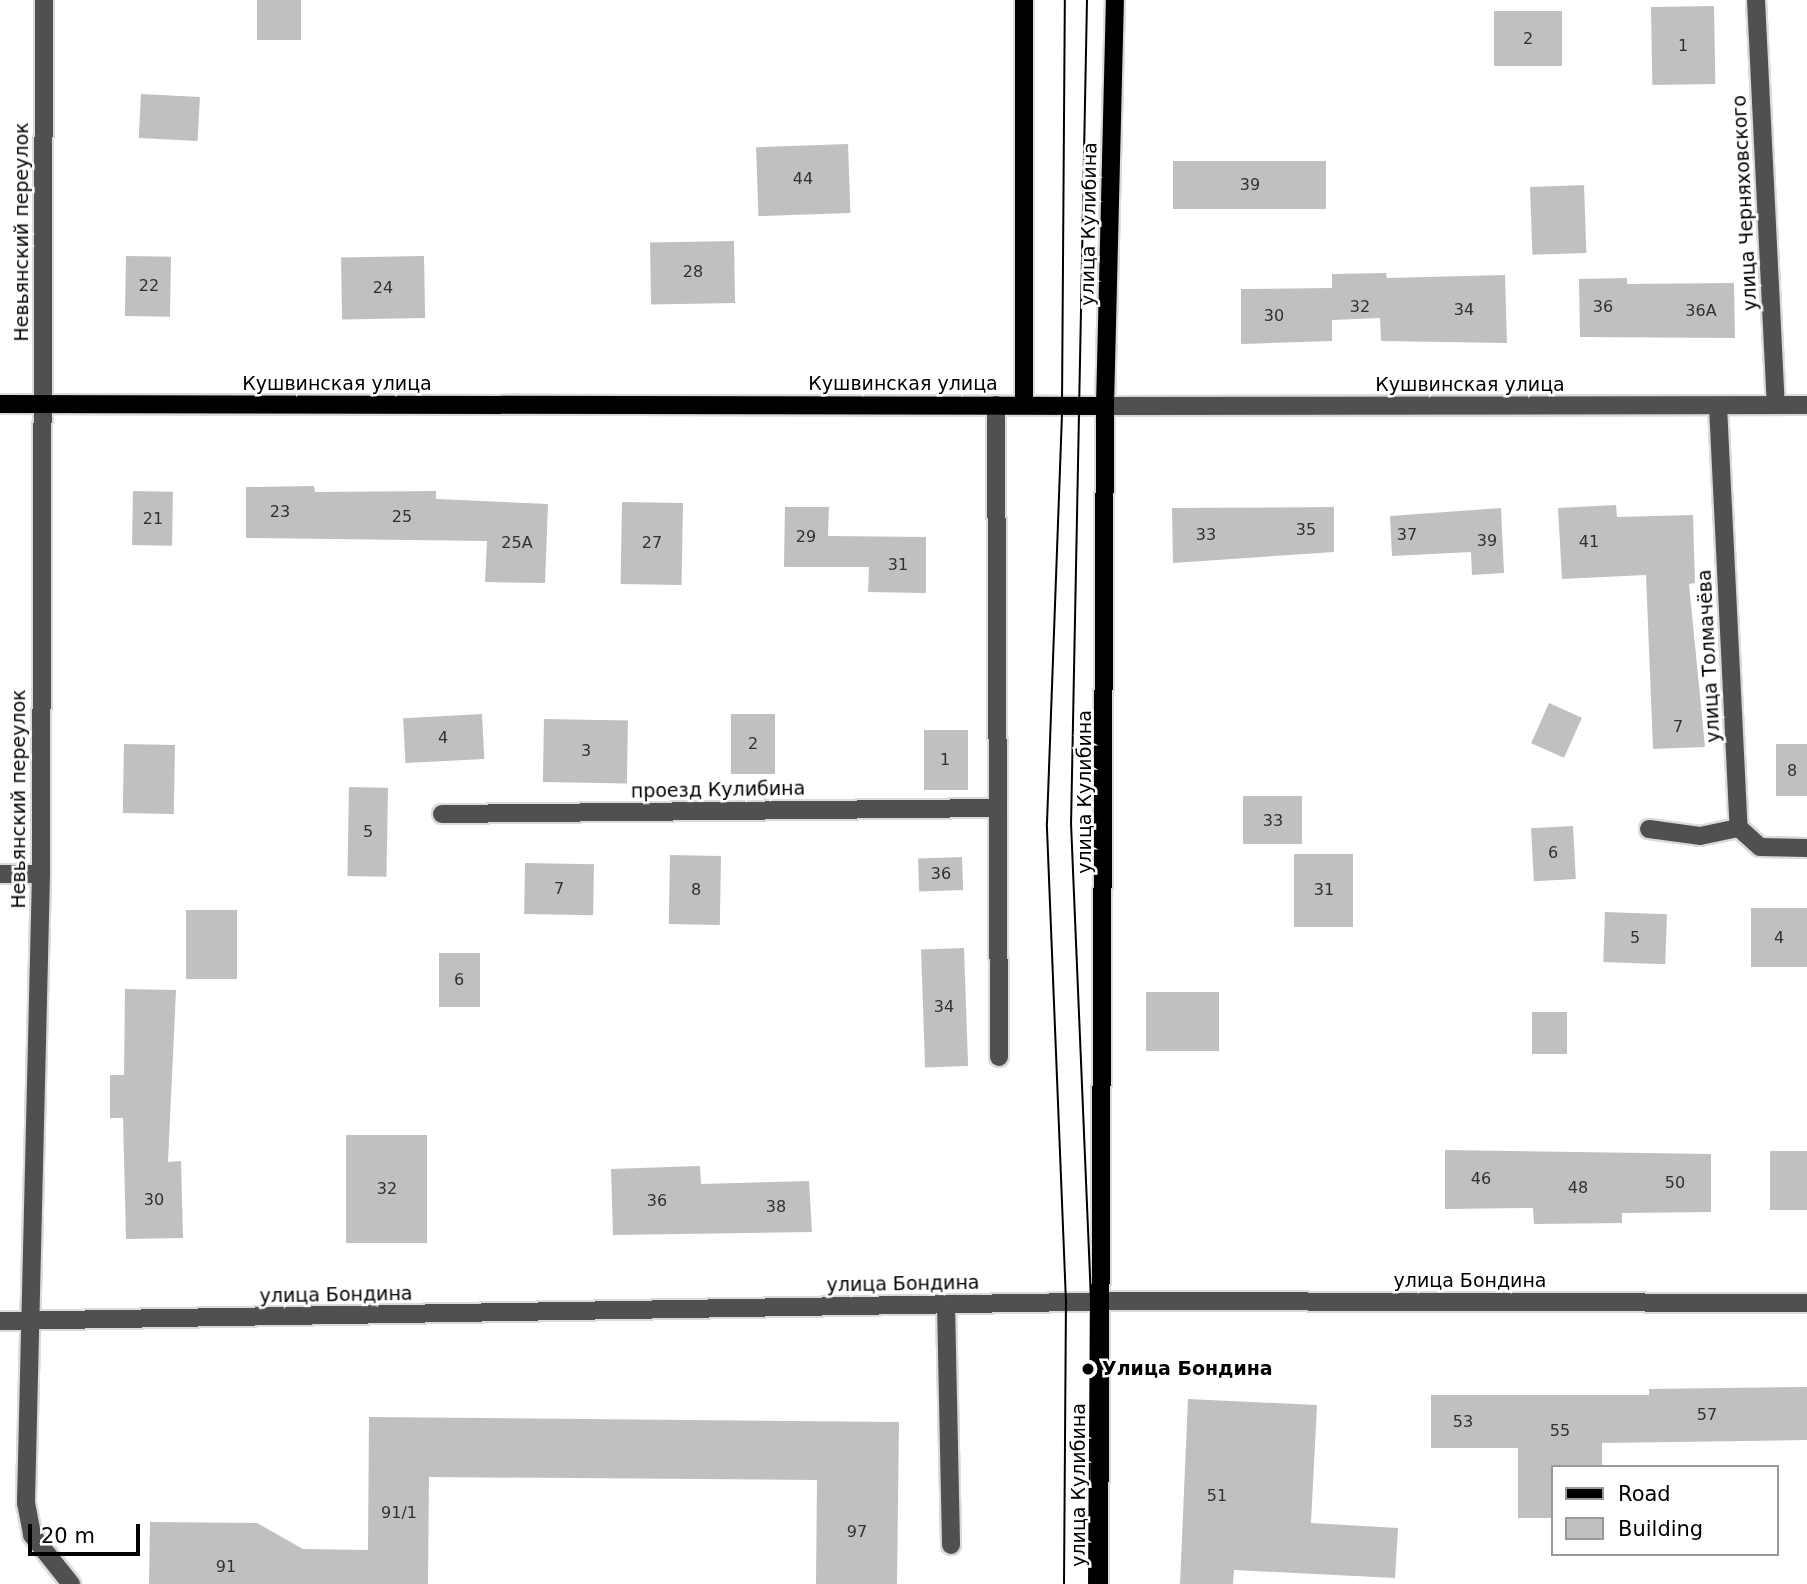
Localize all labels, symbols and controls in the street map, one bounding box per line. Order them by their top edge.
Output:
house number: 2 [1523,29,1533,49]
house number: 1 [1678,36,1688,56]
street label: улица Черняховского [1728,94,1762,312]
street label: Невьянский переулок [11,122,33,342]
street label: улица Кулибина [1076,142,1102,306]
house number: 44 [793,169,813,189]
house number: 39 [1240,175,1260,195]
house number: 28 [683,262,703,282]
house number: 22 [139,276,159,296]
house number: 24 [373,278,393,298]
house number: 32 [1350,297,1370,317]
house number: 36 [1593,297,1613,317]
house number: 34 [1454,300,1474,320]
house number: 36А [1685,301,1717,321]
house number: 30 [1264,306,1284,326]
street label: Кушвинская улица [242,373,432,395]
street label: Кушвинская улица [808,373,998,395]
street label: Кушвинская улица [1375,374,1565,396]
house number: 23 [270,502,290,522]
house number: 25 [392,507,412,527]
house number: 21 [143,509,163,529]
house number: 35 [1296,520,1316,540]
house number: 33 [1196,525,1216,545]
house number: 37 [1397,525,1417,545]
house number: 29 [796,527,816,547]
house number: 39 [1477,531,1497,551]
house number: 41 [1579,532,1599,552]
house number: 25А [501,533,533,553]
house number: 27 [642,533,662,553]
house number: 31 [888,555,908,575]
street label: улица Толмачёва [1693,569,1725,743]
street label: Невьянский переулок [8,689,30,909]
street label: улица Кулибина [1074,710,1096,874]
house number: 7 [1673,717,1683,737]
house number: 4 [438,728,448,748]
house number: 2 [748,734,758,754]
house number: 3 [581,741,591,761]
house number: 1 [940,750,950,770]
house number: 8 [1787,761,1797,781]
street label: проезд Кулибина [631,777,805,803]
house number: 33 [1263,811,1283,831]
house number: 5 [363,822,373,842]
house number: 6 [1548,843,1558,863]
house number: 36 [931,864,951,884]
house number: 7 [554,879,564,899]
house number: 8 [691,880,701,900]
house number: 31 [1314,880,1334,900]
house number: 5 [1630,928,1640,948]
house number: 4 [1774,928,1784,948]
house number: 6 [454,970,464,990]
house number: 34 [934,997,954,1017]
house number: 46 [1471,1169,1491,1189]
house number: 50 [1665,1173,1685,1193]
house number: 48 [1568,1178,1588,1198]
house number: 32 [377,1179,397,1199]
house number: 30 [144,1190,164,1210]
house number: 36 [647,1191,667,1211]
house number: 38 [766,1197,786,1217]
street label: улица Бондина [1394,1270,1546,1292]
street label: улица Бондина [826,1271,980,1297]
street label: улица Бондина [259,1282,413,1308]
place label: Улица Бондина [1102,1358,1273,1380]
marker: Улица Бондина [1080,1361,1096,1377]
street label: улица Кулибина [1068,1403,1090,1567]
house number: 57 [1697,1405,1717,1425]
house number: 53 [1453,1412,1473,1432]
house number: 55 [1550,1421,1570,1441]
legend [1552,1465,1779,1556]
text: Road [1618,1482,1671,1506]
house number: 51 [1207,1486,1227,1506]
house number: 91/1 [381,1503,417,1523]
scale bar [32,1510,144,1554]
text: Building [1618,1517,1703,1541]
house number: 97 [847,1522,867,1542]
text: 20 m [41,1524,95,1548]
house number: 91 [216,1557,236,1577]

